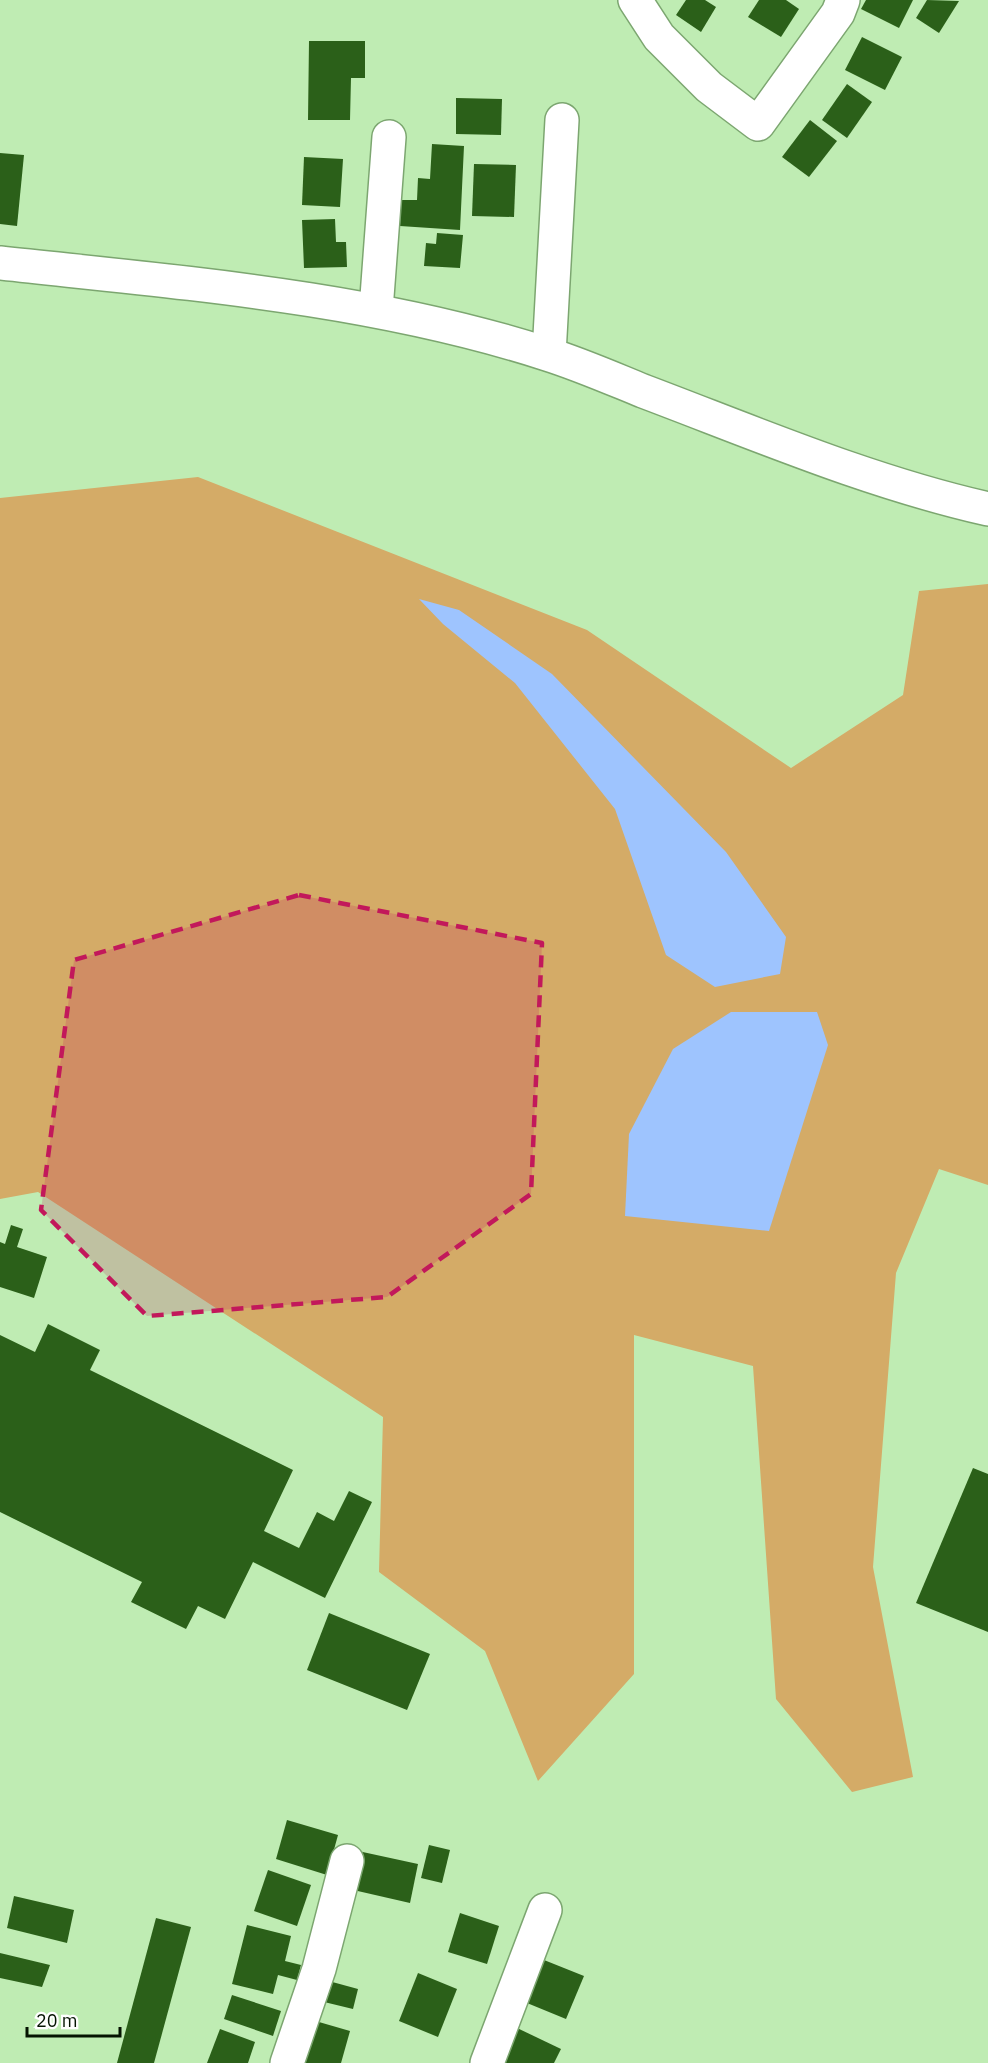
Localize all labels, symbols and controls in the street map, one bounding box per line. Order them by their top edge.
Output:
scale bar [27,2000,120,2038]
text: 20 m [36,2009,78,2032]

